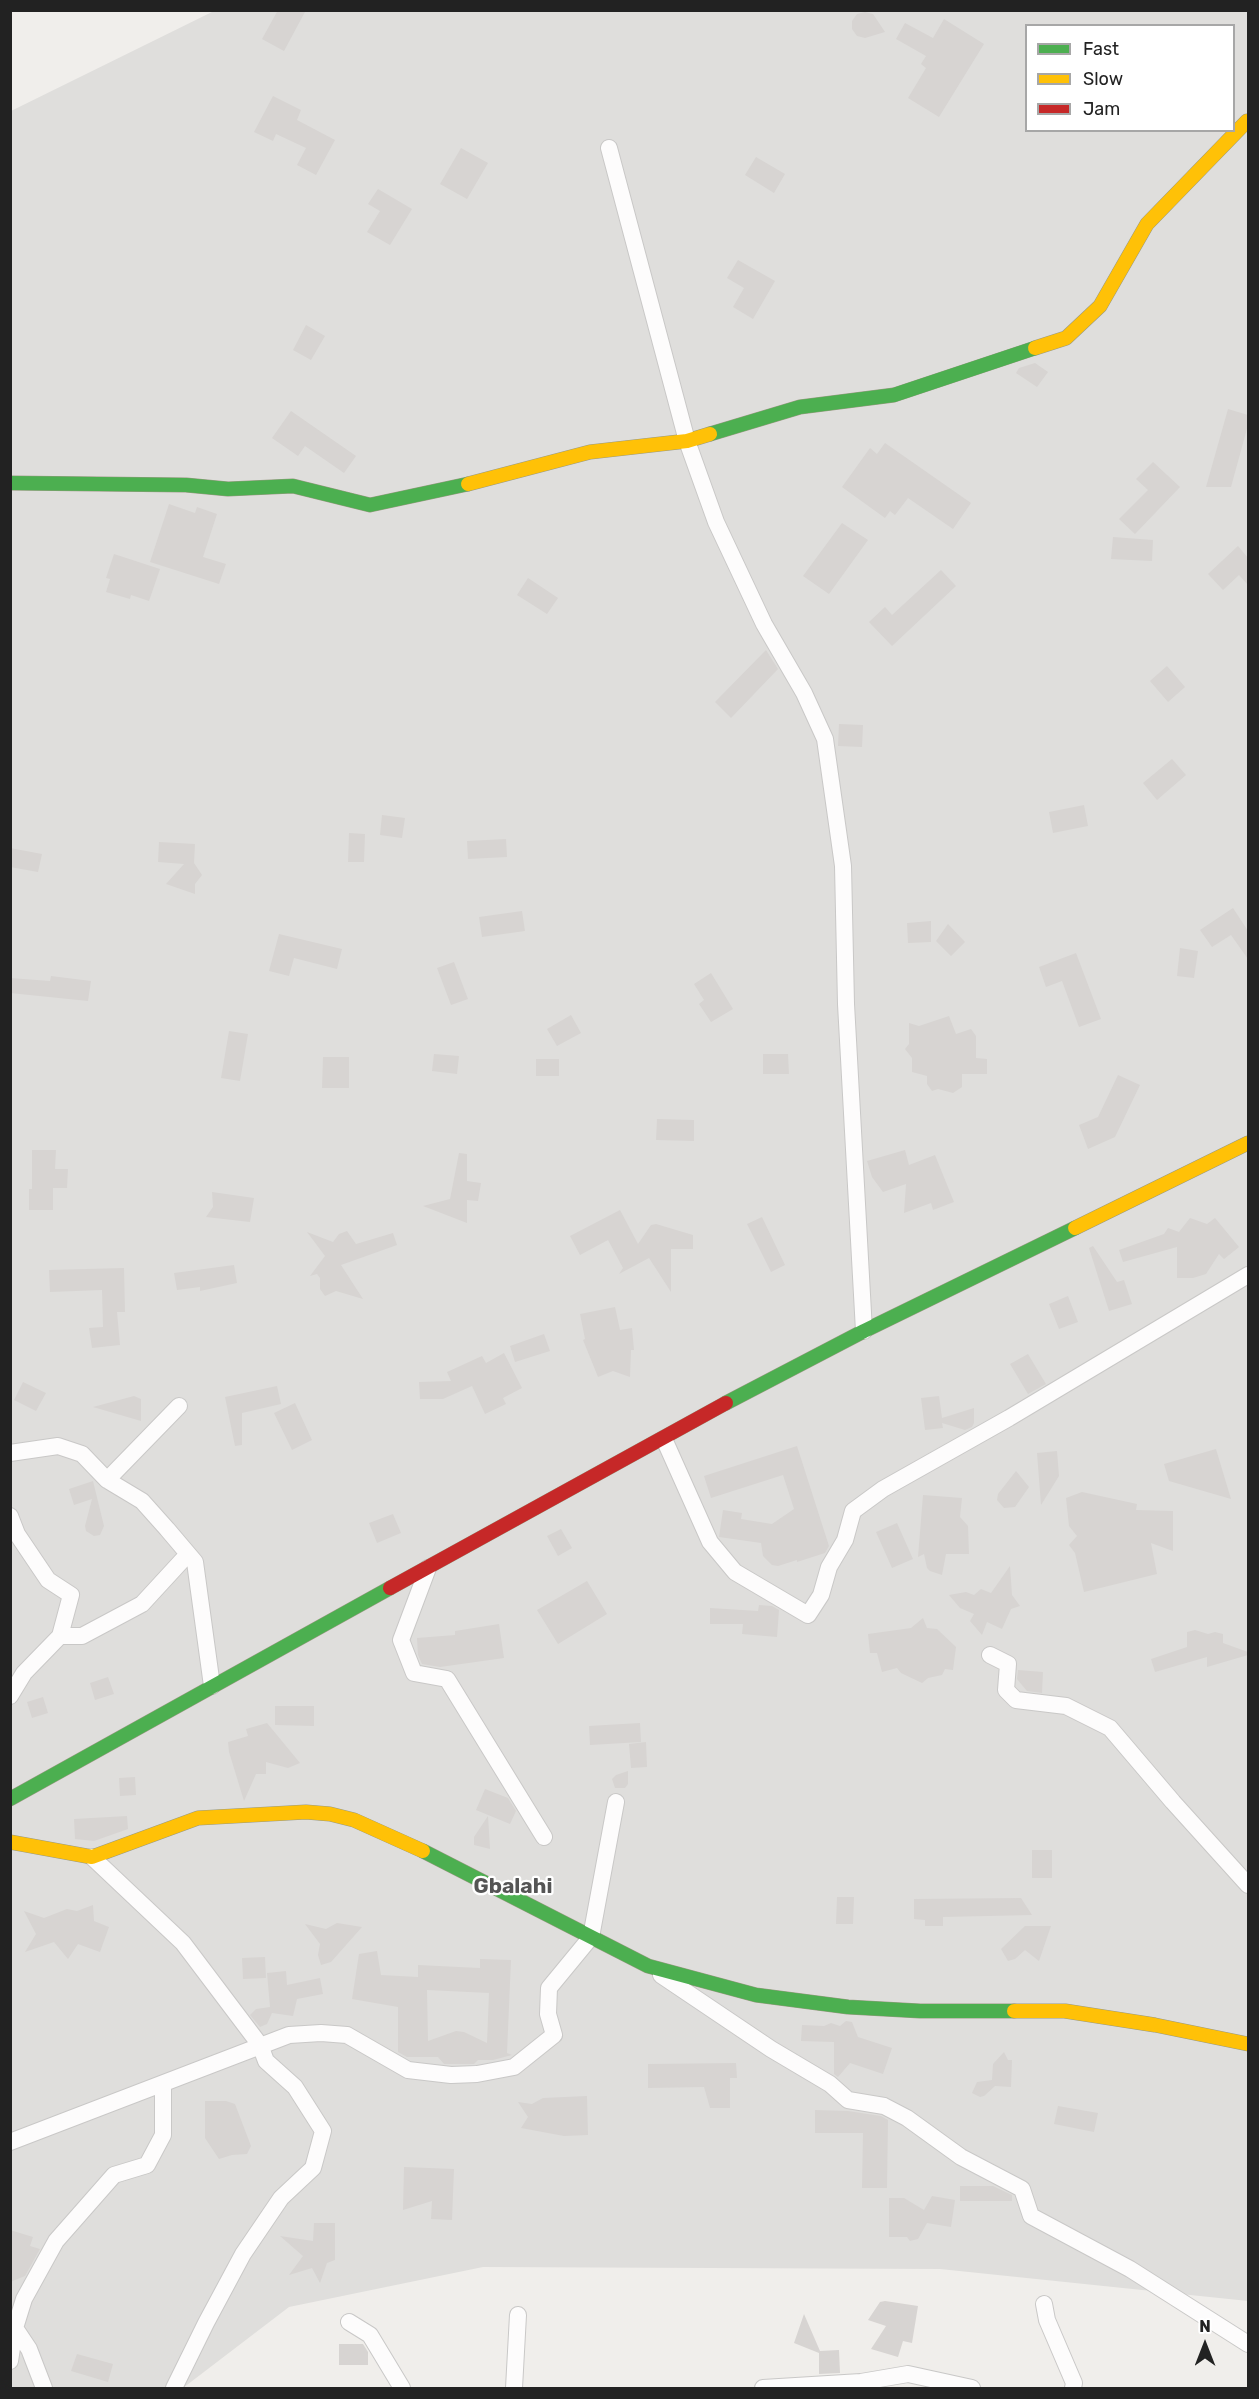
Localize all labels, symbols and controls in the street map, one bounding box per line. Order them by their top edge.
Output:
legend [1025,24,1235,132]
text: Fast [1083,38,1119,60]
text: Slow [1083,68,1123,90]
text: Jam [1083,98,1120,120]
district label: Gbalahi [474,1874,552,1900]
north arrow [1175,2315,1235,2375]
text: N [1199,2317,1211,2336]

